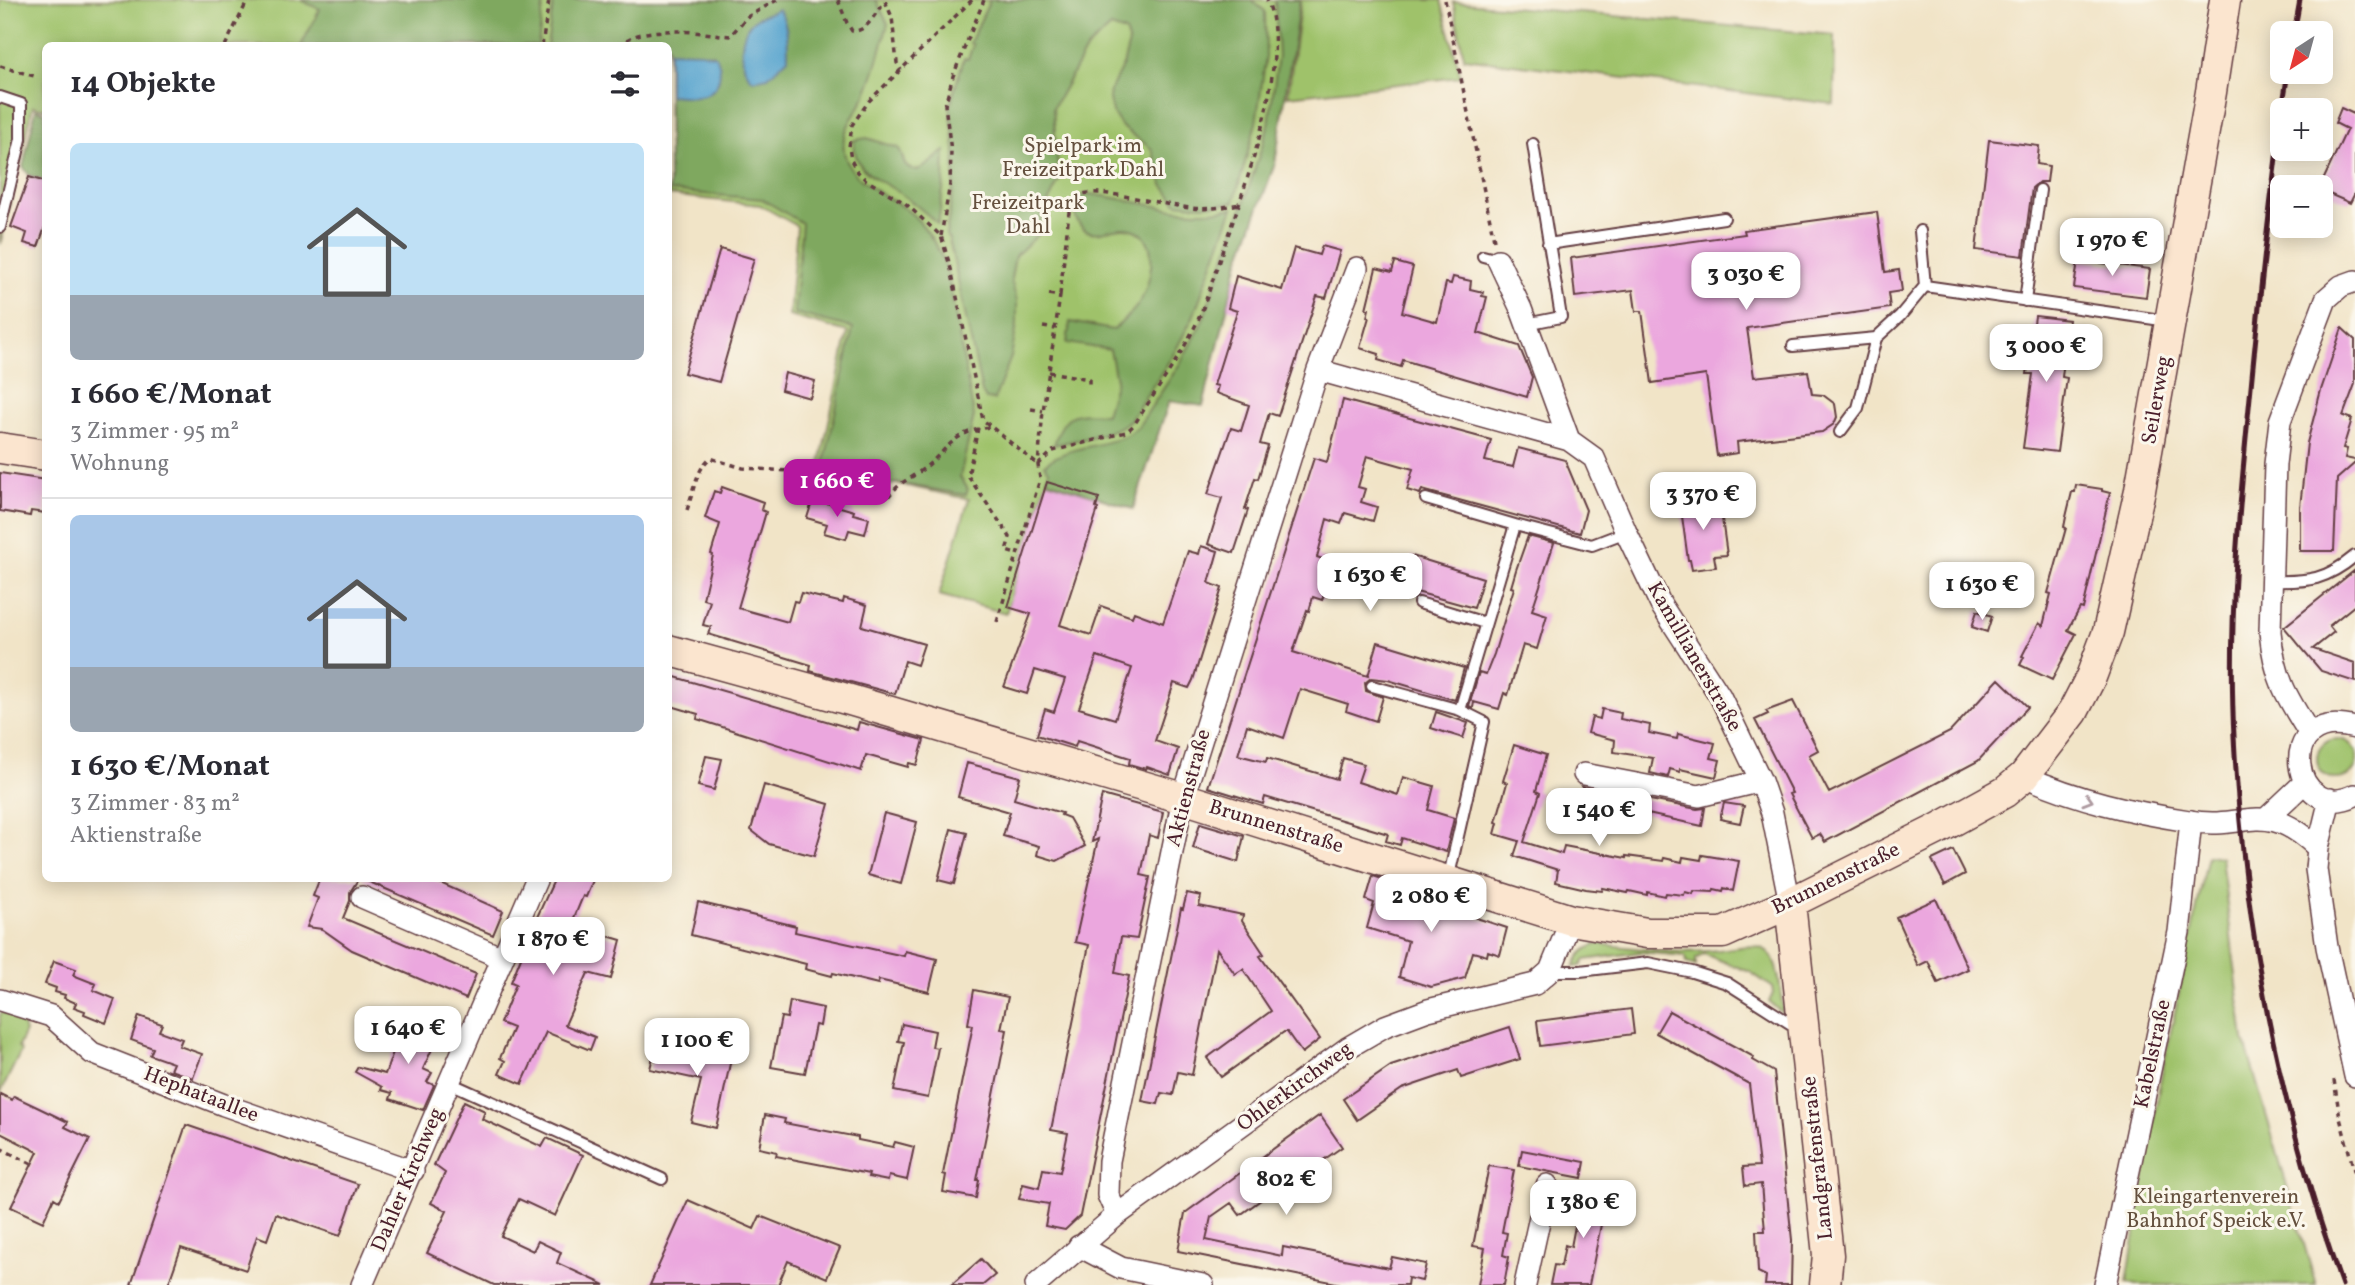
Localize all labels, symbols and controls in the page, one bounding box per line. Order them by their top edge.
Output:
north arrow [2270,21,2333,84]
map controls [2270,21,2333,238]
text: 14 Objekte [70,63,216,105]
icon: filters [606,65,644,103]
button: + [2270,98,2333,161]
park label: Spielpark im Freizeitpark Dahl [1002,132,1164,185]
button: − [2270,175,2333,238]
icon: home [294,189,420,315]
park label: Freizeitpark Dahl [971,189,1085,242]
pin: 1 970 € [2047,218,2177,278]
text: 1 970 € [2076,225,2148,257]
pin: 3 030 € [1681,252,1811,312]
text: 3 030 € [1707,259,1785,291]
pin: 3 000 € [1981,324,2111,384]
text: 3 000 € [2006,331,2086,363]
street label: Seilerweg [2135,353,2179,447]
text: 1 660 €/Monat [70,374,272,416]
text: 3 Zimmer · 95 m² [70,416,239,448]
text: Wohnung [70,448,169,480]
pin: 1 660 € [772,460,902,519]
text: 1 660 € [800,466,874,498]
pin: 3 370 € [1638,472,1768,532]
text: 3 370 € [1666,479,1740,511]
pin: 1 630 € [1305,554,1435,613]
text: 1 630 € [1333,560,1407,592]
icon: home [294,561,420,687]
pin: 1 630 € [1917,562,2047,622]
text: 1 630 € [1945,569,2019,601]
street label: Kamillianerstraße [1639,577,1749,737]
street label: Aktienstraße [1159,726,1219,850]
text: 1 630 €/Monat [70,746,270,788]
text: 3 Zimmer · 83 m² [70,788,240,820]
pin: 1 540 € [1534,788,1664,848]
one-way arrow [2082,792,2094,807]
street label: Brunnenstraße [1205,793,1347,861]
text: 1 540 € [1562,795,1636,827]
text: Aktienstraße [70,820,202,852]
street label: Brunnenstraße [1767,835,1905,923]
pin: 2 080 € [1366,874,1496,934]
text: 2 080 € [1392,881,1470,913]
pin: 1 870 € [488,918,618,977]
text: 1 870 € [517,924,589,956]
street label: Kabelstraße [2127,997,2179,1111]
pin: 1 640 € [343,1006,473,1066]
text: 1 640 € [370,1013,446,1045]
pin: 1 100 € [632,1018,762,1078]
text: 1 100 € [660,1025,734,1057]
street label: Ohlerkirchweg [1231,1035,1359,1139]
street label: Hephataallee [139,1060,263,1130]
street label: Landgrafenstraße [1795,1075,1841,1241]
street label: Dahler Kirchweg [365,1103,451,1257]
pin: 802 € [1237,1158,1335,1217]
text: 802 € [1256,1164,1316,1196]
pin: 1 380 € [1518,1180,1648,1240]
park label: Kleingartenverein Bahnhof Speick e.V. [2126,1183,2306,1236]
text: 1 380 € [1546,1187,1620,1219]

